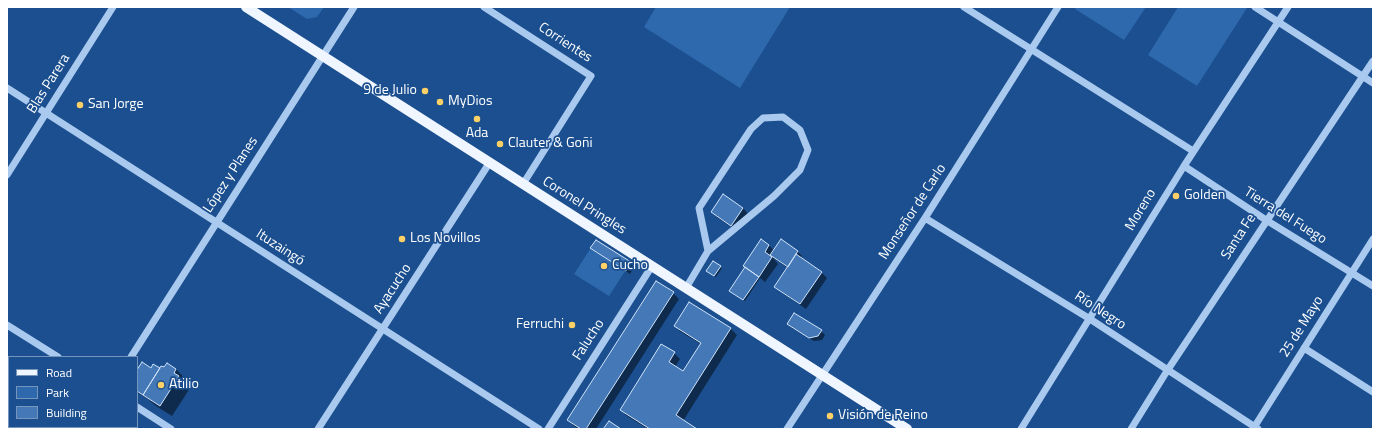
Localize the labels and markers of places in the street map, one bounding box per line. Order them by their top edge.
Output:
place label: 9 de Julio [363,83,417,99]
marker: 9 de Julio [420,86,430,96]
place label: MyDios [448,94,493,110]
place label: San Jorge [88,97,144,113]
marker: MyDios [435,97,445,107]
marker: San Jorge [75,100,85,110]
marker: Ada [472,114,482,124]
place label: Ada [466,126,488,142]
place label: Clauter & Goñi [508,136,593,152]
marker: Clauter & Goñi [495,139,505,149]
place label: Golden [1184,188,1225,204]
marker: Golden [1171,191,1181,201]
place label: Los Novillos [410,231,480,247]
marker: Los Novillos [397,234,407,244]
place label: Cucho [612,258,648,274]
marker: Cucho [599,261,609,271]
place label: Ferruchi [516,317,564,333]
marker: Ferruchi [567,320,577,330]
place label: Atilio [169,377,199,393]
marker: Atilio [156,380,166,390]
place label: Visión de Reino [838,408,928,424]
marker: Visión de Reino [825,411,835,421]

